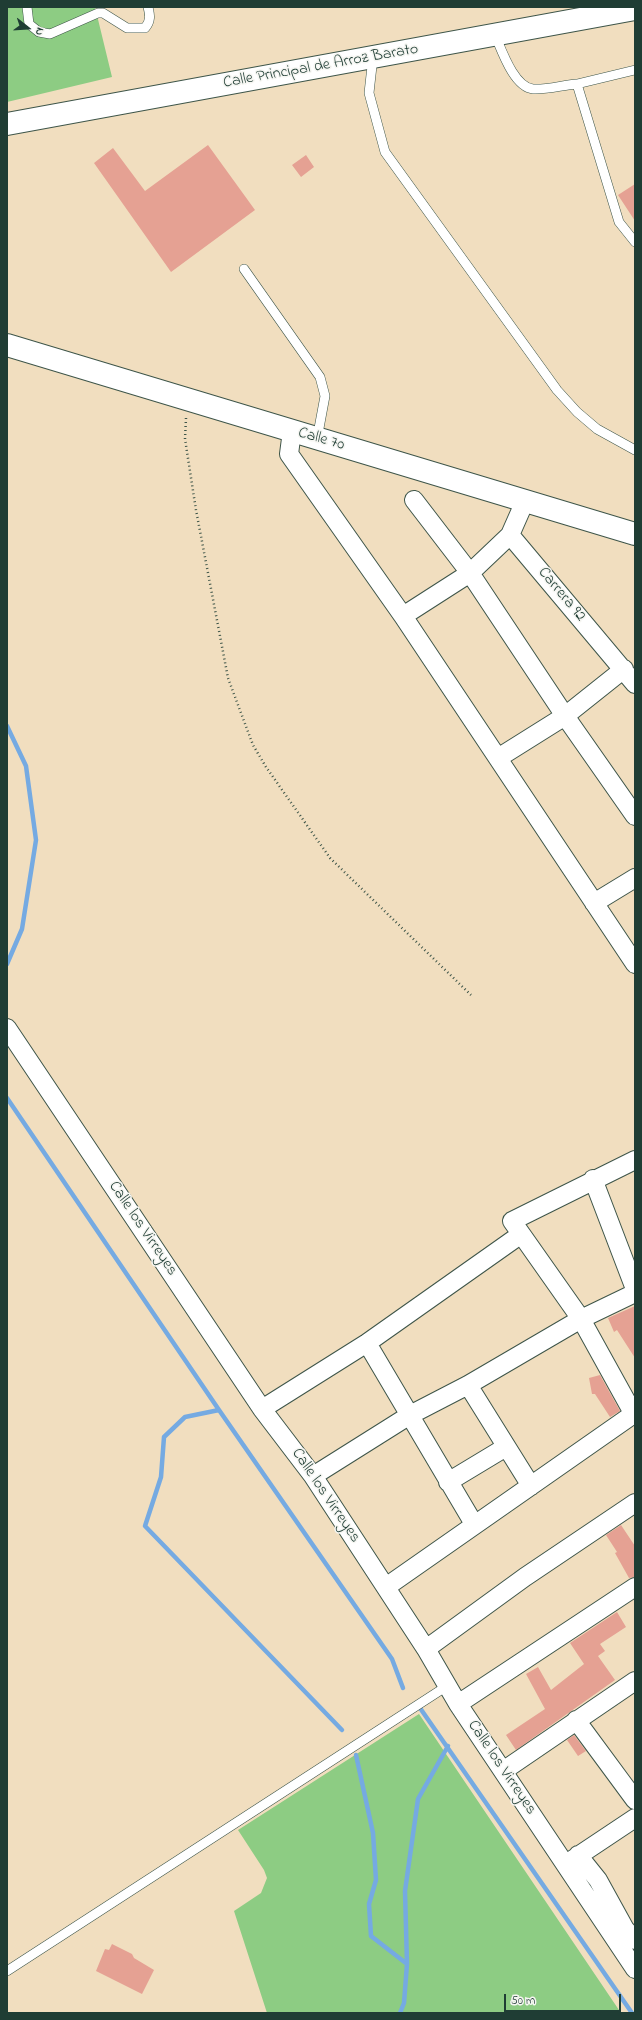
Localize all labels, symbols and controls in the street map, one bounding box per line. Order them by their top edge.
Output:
north arrow [8,8,48,48]
text: N [31,26,48,37]
street label: Calle Principal de Arroz Barato [222,40,420,94]
street label: Calle 70 [296,424,346,456]
street label: Carrera 92 [533,564,589,626]
street label: Calle los Virreyes [103,1178,181,1280]
street label: Calle los Virreyes [286,1445,364,1547]
street label: Calle los Virreyes [462,1717,540,1819]
scale bar [506,1986,623,2012]
text: 50 m [511,1992,535,2010]

